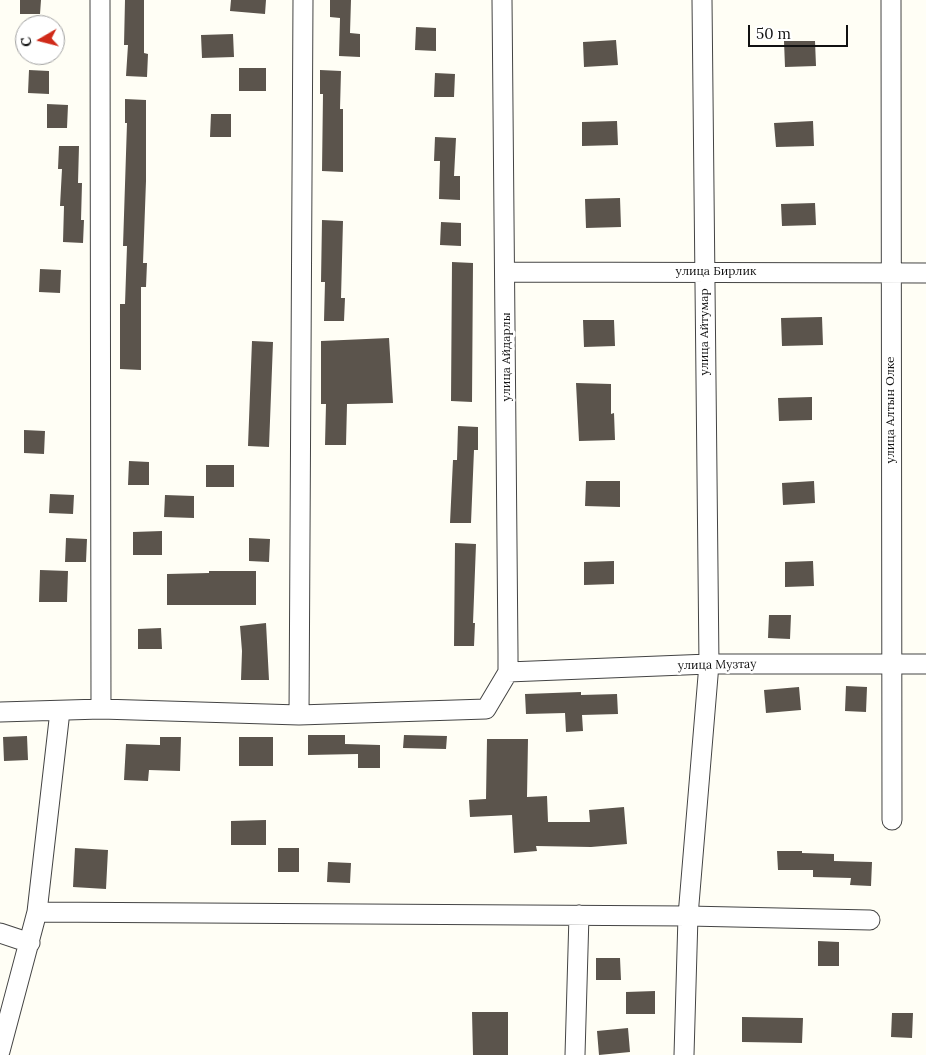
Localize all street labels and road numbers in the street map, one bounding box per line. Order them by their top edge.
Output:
street label: улица Бирлик [676,265,756,279]
street label: улица Айтумар [698,288,712,376]
street label: улица Айдарлы [500,312,514,402]
street label: улица Алтын Олке [884,356,898,464]
street label: улица Музтау [677,657,757,673]

